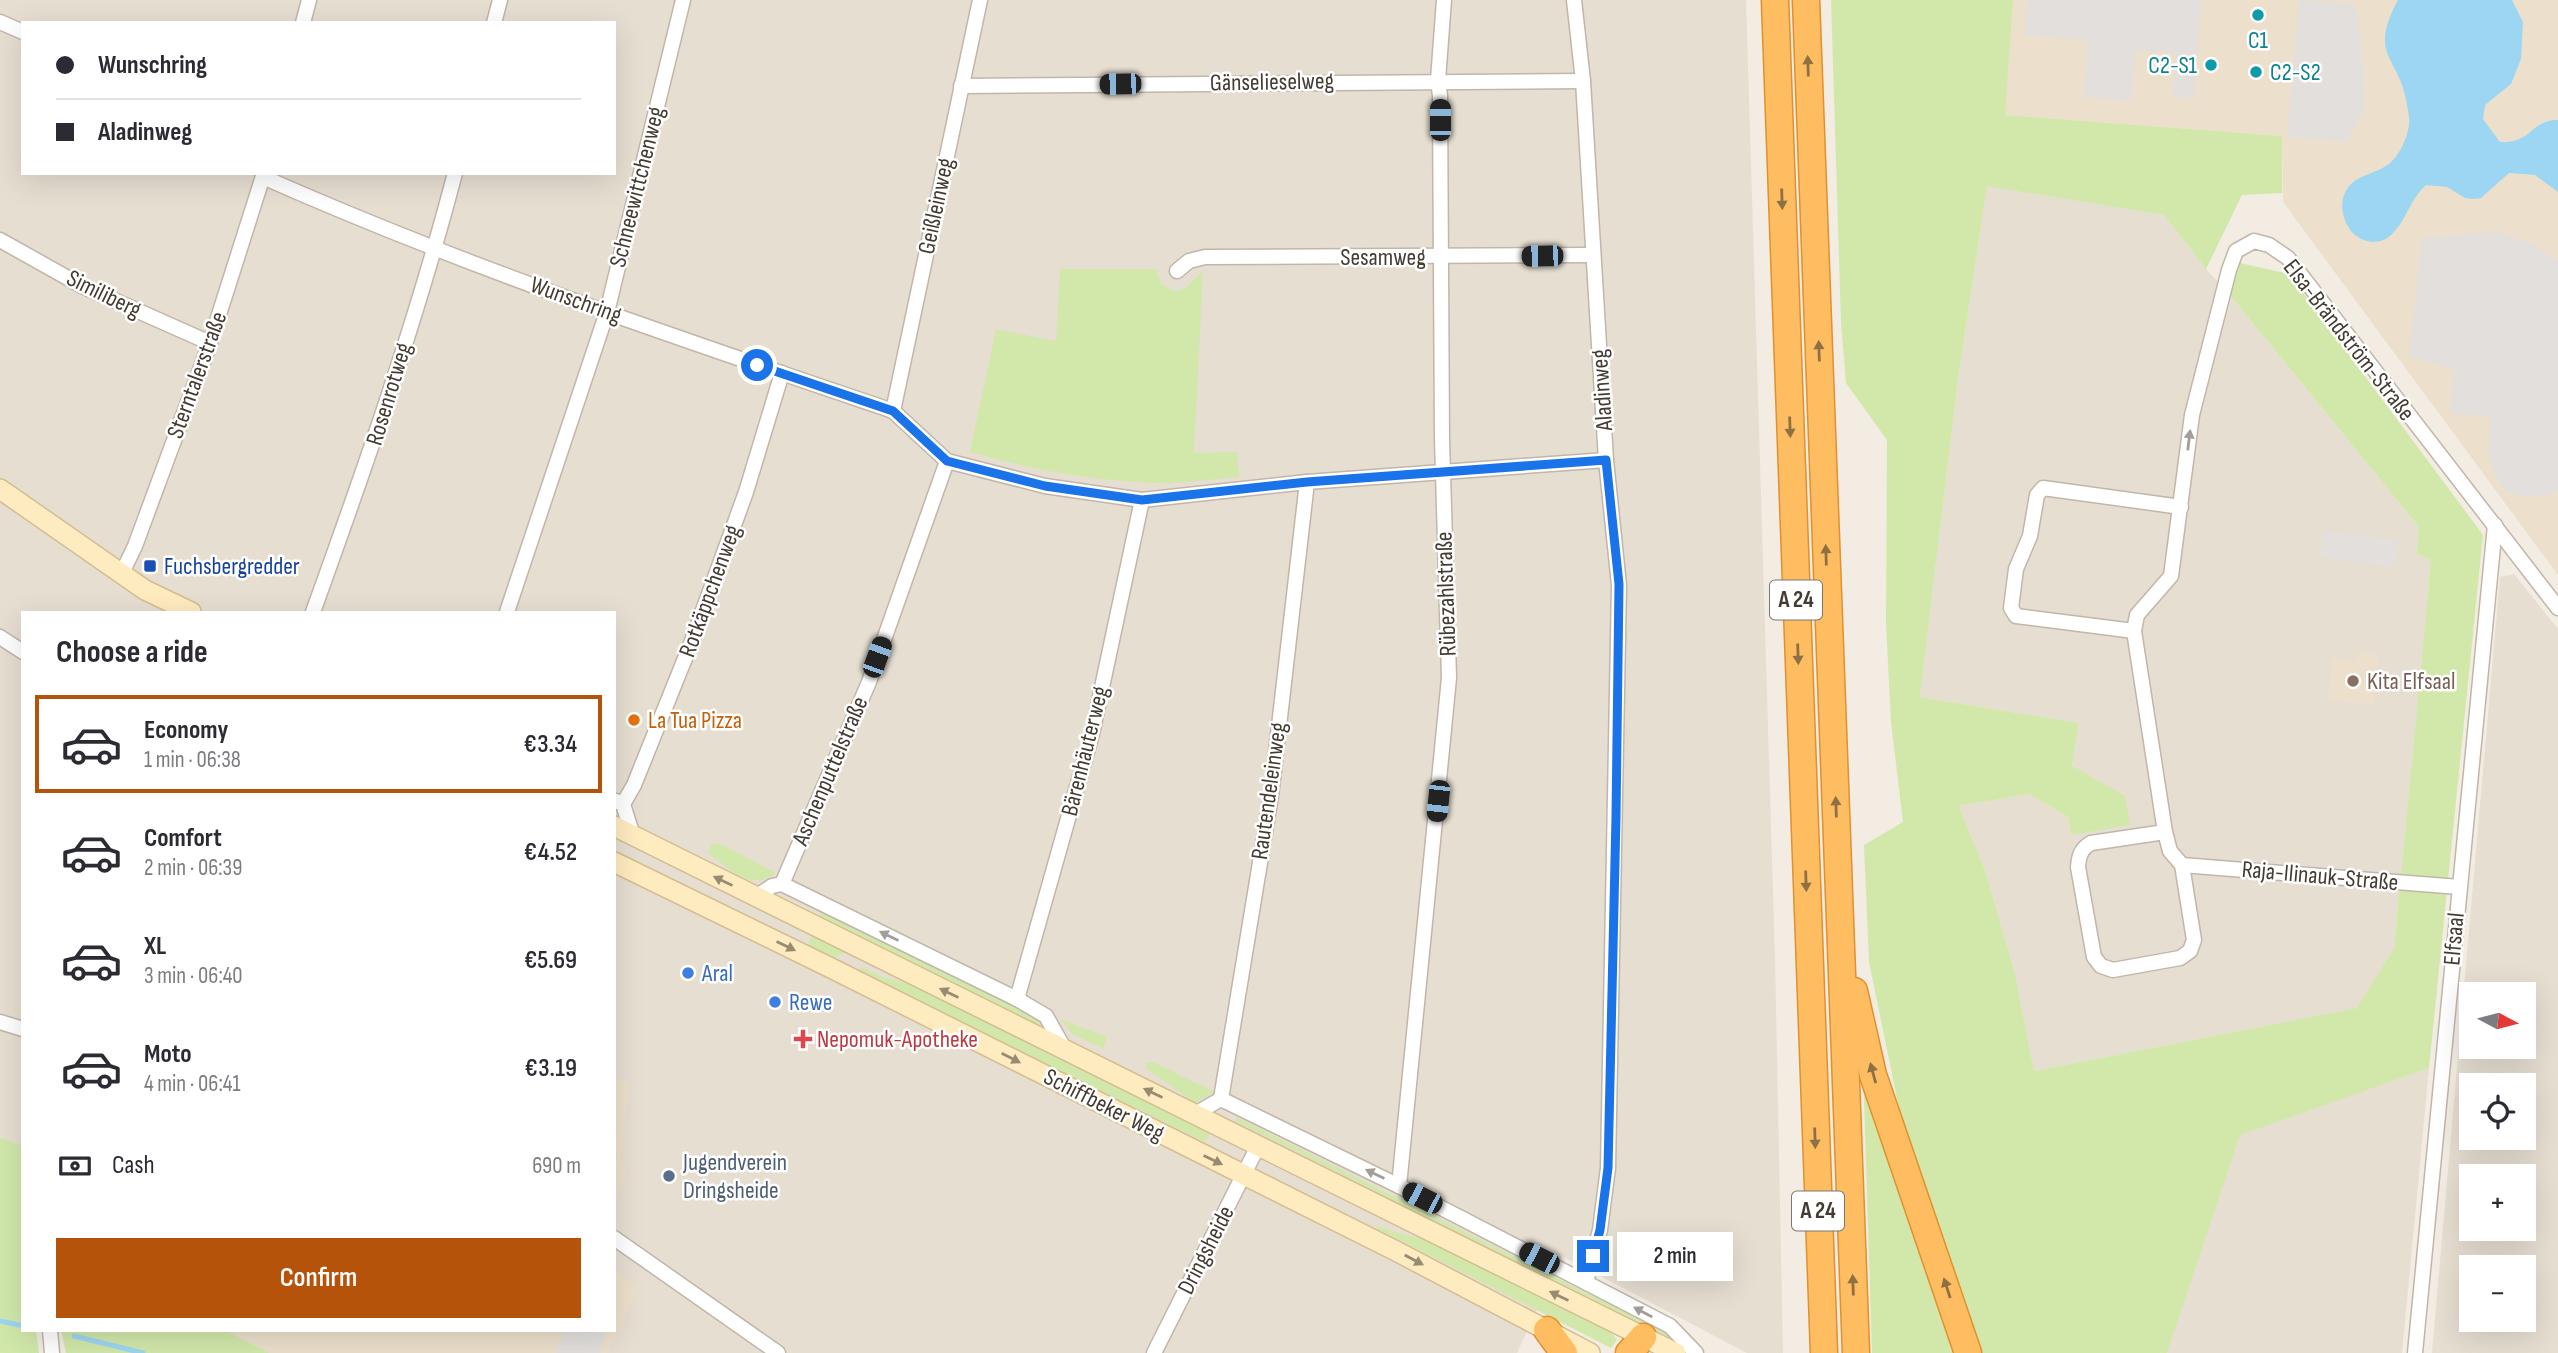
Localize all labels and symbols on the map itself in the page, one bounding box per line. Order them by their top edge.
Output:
marker: C1 [2250,7,2266,23]
place label: C1 [2248,26,2269,55]
place label: C2-S1 [2148,51,2198,80]
one-way arrow [1803,55,1814,77]
marker: C2-S1 [2203,57,2219,73]
place label: C2-S2 [2270,58,2321,87]
marker: C2-S2 [2248,64,2264,80]
street label: Gänselieselweg [1210,66,1334,98]
car [1099,73,1142,95]
car [1430,99,1451,141]
street label: Schneewittchenweg [603,104,671,270]
street label: Geißleinweg [912,155,960,257]
one-way arrow [1776,188,1788,210]
street label: Sesamweg [1340,243,1426,272]
car [1521,245,1564,267]
street label: Elsa-Brändström-Straße [2277,253,2421,427]
street label: Similiberg [62,264,146,324]
street label: Wunschring [526,270,626,330]
street label: Sterntalerstraße [161,308,233,442]
street label: Rosenrotweg [360,339,418,449]
one-way arrow [1813,340,1824,362]
street label: Aladinweg [1585,348,1619,433]
route start [741,349,773,381]
one-way arrow [1784,416,1796,438]
one-way arrow [2183,428,2194,450]
street label: Rotkäppchenweg [673,521,747,661]
street label: Rübezahlstraße [1429,531,1463,657]
one-way arrow [1821,544,1832,566]
place label: Fuchsbergredder [164,552,300,581]
marker: Fuchsbergredder [142,558,158,574]
road number: A 24 [1770,580,1822,620]
car [860,634,895,680]
one-way arrow [1792,643,1804,665]
place label: Kita Elfsaal [2367,667,2455,696]
marker: Kita Elfsaal [2345,673,2361,689]
street label: Bärenhäuterweg [1055,683,1115,819]
street label: Aschenputtelstraße [785,692,874,851]
place label: La Tua Pizza [648,706,742,735]
marker: La Tua Pizza [626,712,642,728]
street label: Rautendeleinweg [1245,721,1293,861]
car [1426,779,1451,823]
one-way arrow [1830,796,1841,818]
street label: Raja-Ilinauk-Straße [2241,855,2399,897]
one-way arrow [1801,870,1812,892]
one-way arrow [713,875,733,886]
street label: Elfsaal [2437,911,2471,967]
one-way arrow [879,930,899,941]
one-way arrow [776,940,796,951]
place label: Aral [701,959,733,988]
marker: Aral [680,965,696,981]
north arrow [2459,982,2536,1059]
one-way arrow [939,987,959,998]
place label: Rewe [789,988,832,1017]
marker: Rewe [767,994,783,1010]
place label: Nepomuk-Apotheke [817,1025,978,1054]
marker: Nepomuk-Apotheke [795,1031,811,1047]
one-way arrow [1001,1053,1021,1064]
street label: Schiffbeker Weg [1039,1062,1169,1148]
one-way arrow [1867,1062,1878,1084]
one-way arrow [1143,1088,1163,1099]
one-way arrow [1810,1127,1821,1149]
place label: Jugendverein Dringsheide [682,1148,787,1205]
one-way arrow [1203,1154,1223,1165]
marker: Jugendverein Dringsheide [661,1168,677,1184]
one-way arrow [1365,1169,1385,1180]
car [1399,1179,1446,1217]
road number: A 24 [1792,1192,1844,1230]
street label: Dringsheide [1171,1201,1241,1299]
callout: 2 min [1618,1232,1733,1280]
car [1516,1239,1563,1277]
route end [1577,1240,1609,1272]
one-way arrow [1404,1255,1424,1266]
one-way arrow [1848,1274,1859,1296]
one-way arrow [1941,1278,1951,1299]
one-way arrow [1549,1290,1569,1302]
one-way arrow [1633,1306,1653,1318]

